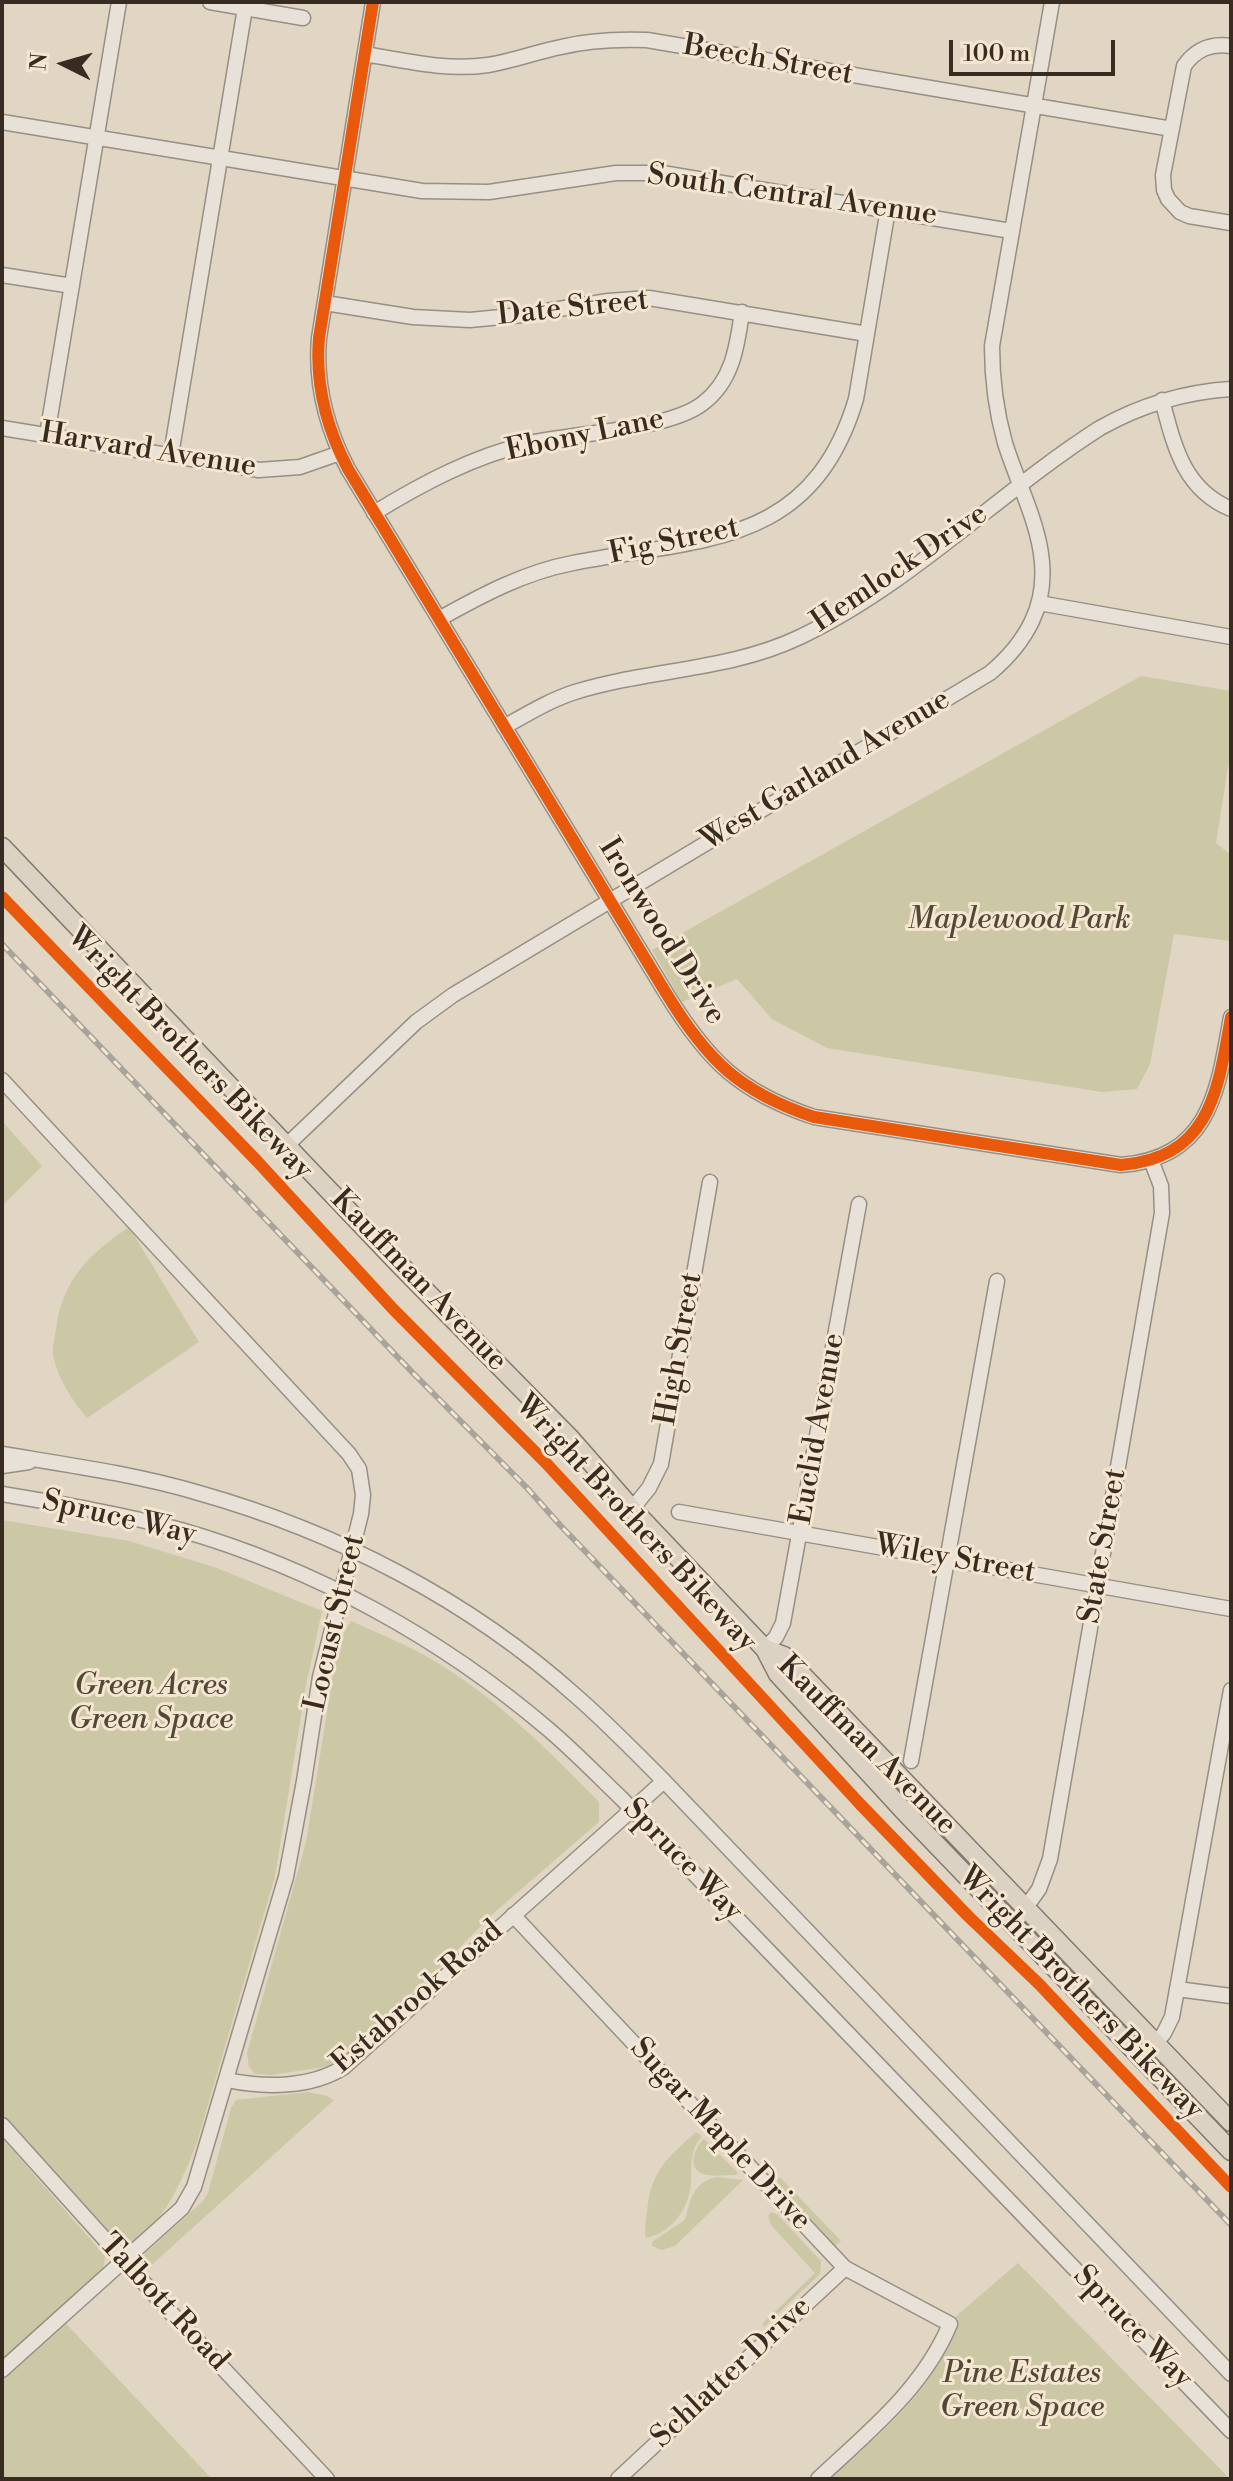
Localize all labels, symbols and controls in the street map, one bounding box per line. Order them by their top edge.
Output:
north arrow [24,24,104,104]
scale bar [953,24,1119,74]
street label: Beech Street [680,28,856,94]
text: 100 m [963,39,1030,69]
text: N [25,52,54,72]
street label: South Central Avenue [645,158,939,234]
street label: Date Street [496,283,650,335]
street label: Ebony Lane [502,402,668,470]
street label: Harvard Avenue [37,416,259,486]
street label: Hemlock Drive [805,497,995,641]
street label: Fig Street [605,511,743,573]
street label: West Garland Avenue [695,682,957,860]
street label: Ironwood Drive [589,832,733,1032]
park label: Maplewood Park [907,903,1131,939]
street label: Wright Brothers Bikeway [59,920,319,1188]
street label: Kauffman Avenue [322,1182,514,1380]
street label: High Street [649,1270,711,1428]
street label: Euclid Avenue [784,1331,854,1527]
street label: Wright Brothers Bikeway [507,1388,763,1660]
street label: State Street [1073,1466,1135,1626]
street label: Spruce Way [39,1484,199,1554]
street label: Wiley Street [872,1528,1038,1592]
street label: Locust Street [298,1531,374,1715]
street label: Kauffman Avenue [769,1649,963,1843]
park label: Green Acres Green Space [69,1669,233,1740]
street label: Spruce Way [615,1792,749,1930]
street label: Wright Brothers Bikeway [950,1860,1210,2128]
street label: Estabrook Road [325,1914,511,2082]
street label: Sugar Maple Drive [622,2031,818,2239]
street label: Talbott Road [90,2227,236,2379]
street label: Spruce Way [1065,2259,1199,2397]
street label: Schlatter Drive [644,2290,820,2456]
park label: Pine Estates Green Space [940,2357,1104,2428]

